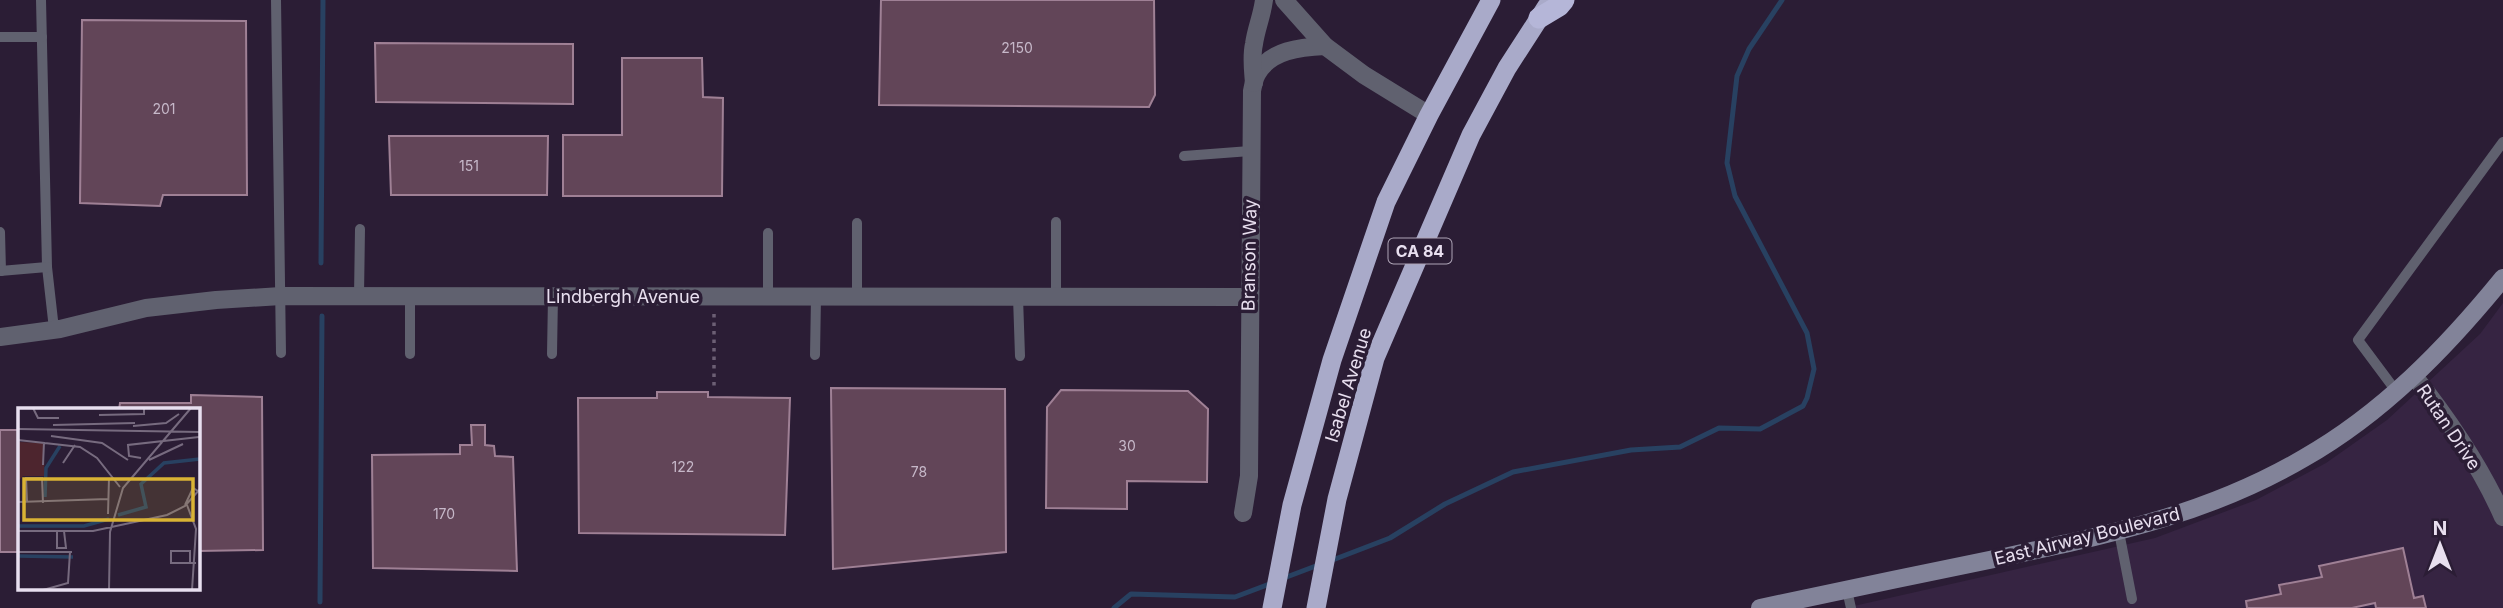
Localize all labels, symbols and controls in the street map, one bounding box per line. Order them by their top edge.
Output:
house number: 2150 [1001,39,1033,56]
house number: 201 [152,100,176,117]
house number: 151 [459,157,479,174]
street label: Branson Way [1238,199,1260,311]
road number: CA 84 [1388,238,1452,264]
street label: Lindbergh Avenue [546,286,700,307]
street label: Isabel Avenue [1321,325,1375,445]
street label: Rutan Drive [2413,380,2485,474]
inset map [18,408,200,590]
house number: 30 [1118,437,1136,454]
house number: 122 [672,458,694,475]
house number: 78 [911,463,927,480]
street label: East Airway Boulevard [1992,503,2182,569]
house number: 170 [433,505,455,522]
north arrow [2405,510,2475,580]
text: N [2433,517,2447,540]

